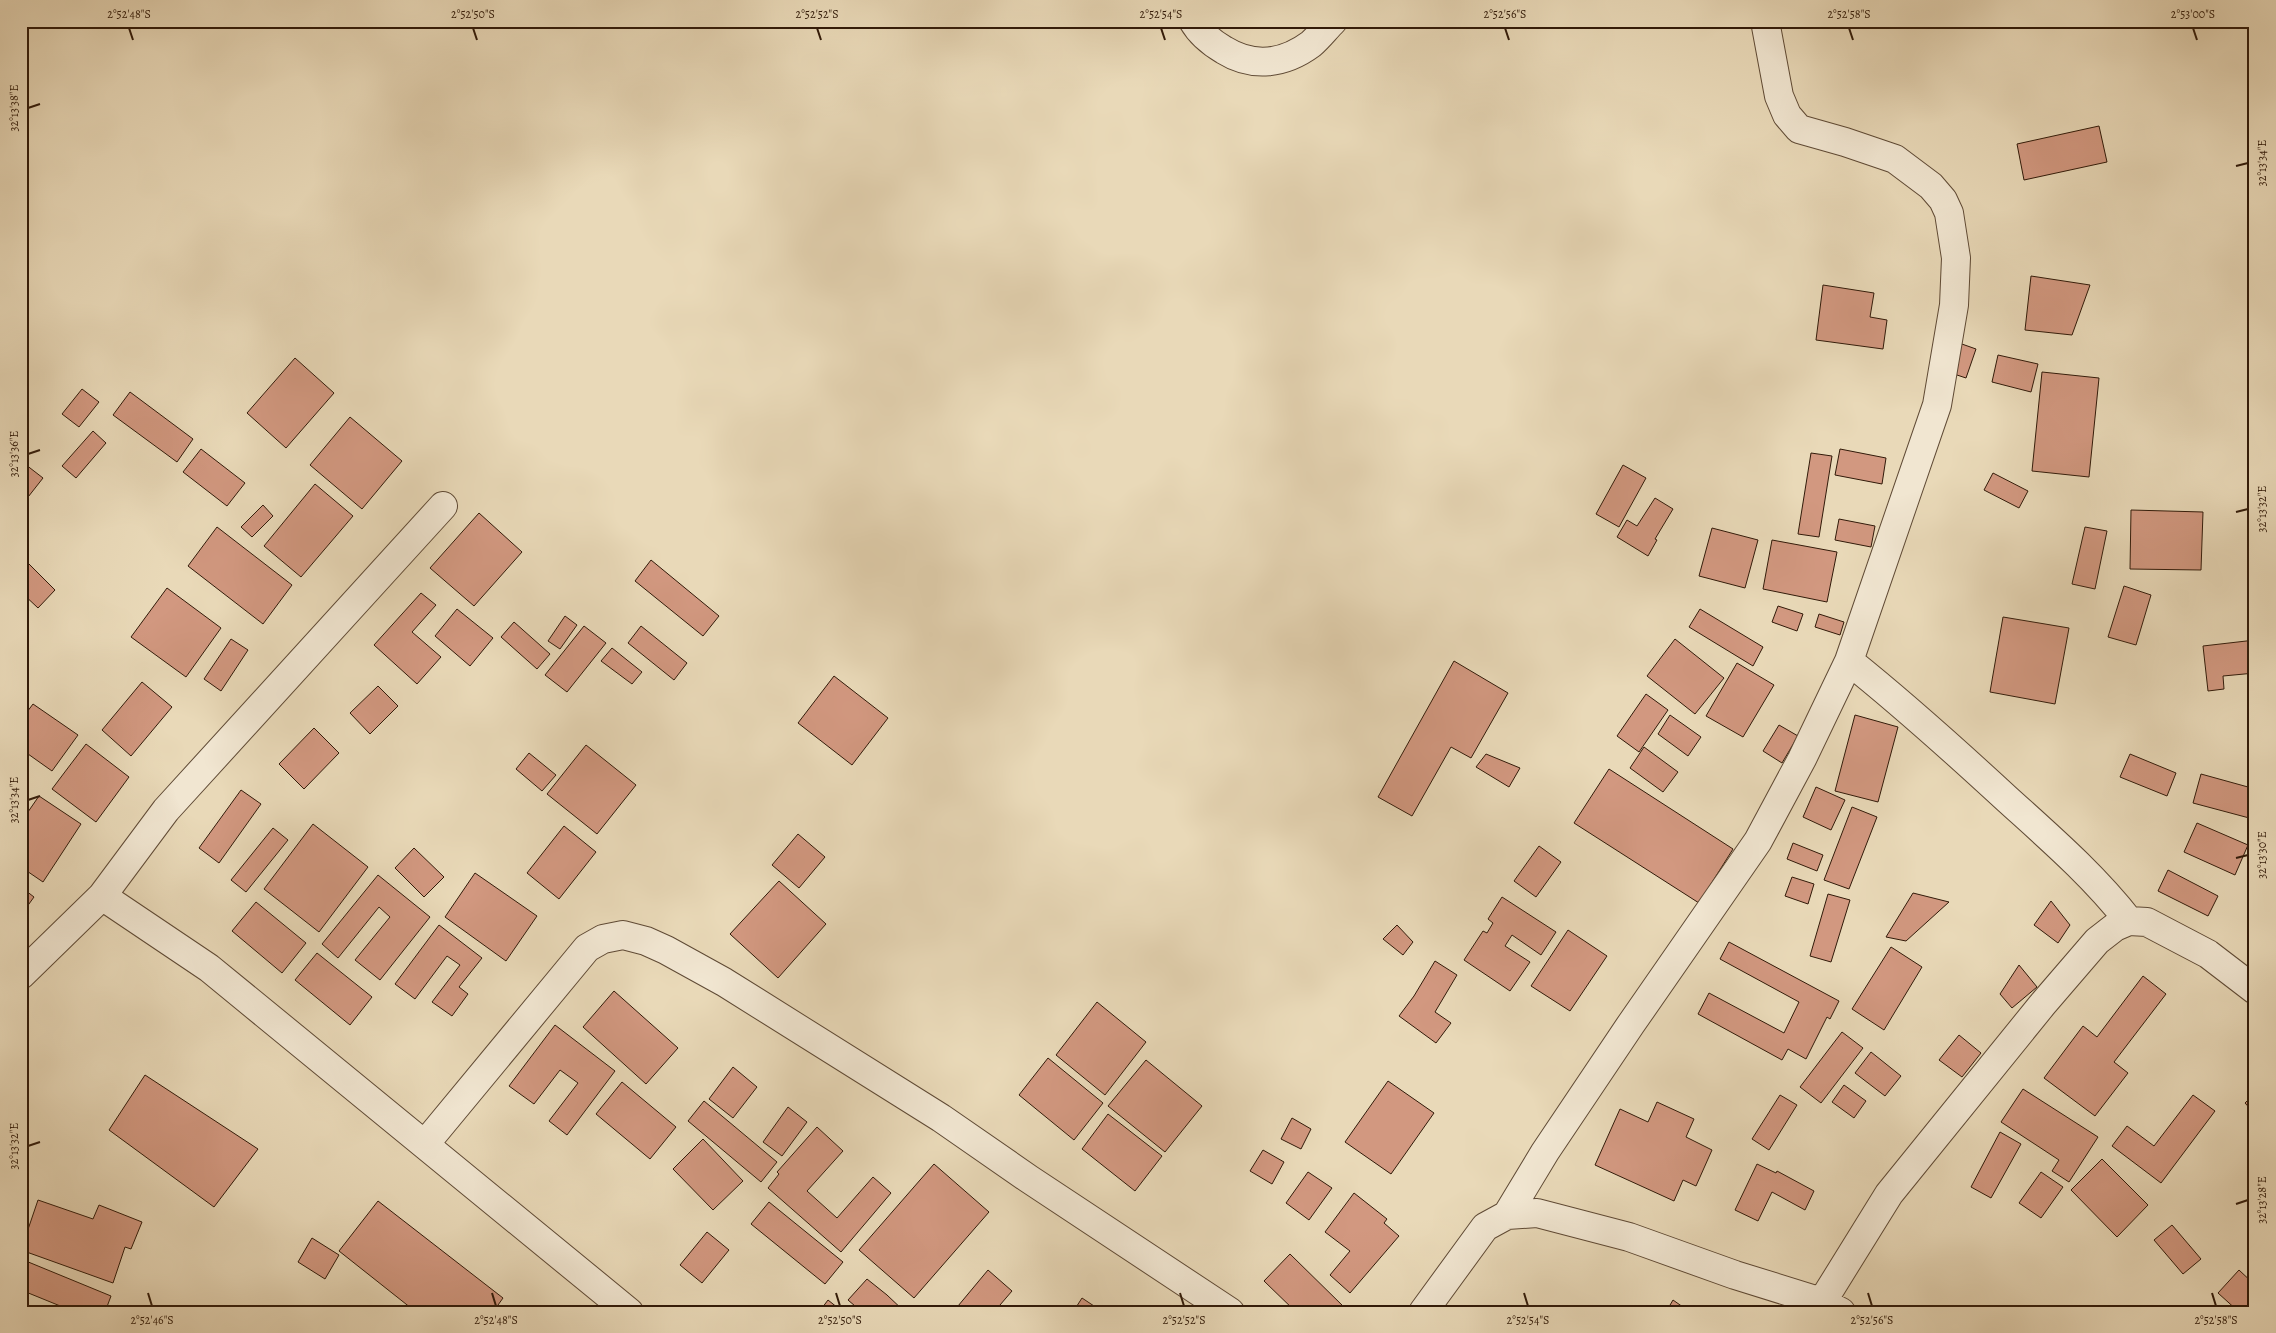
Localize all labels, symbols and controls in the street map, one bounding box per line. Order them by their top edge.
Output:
text: 2°52'48"S [107,6,151,22]
text: 2°52'50"S [451,6,495,22]
text: 2°52'52"S [795,6,839,22]
text: 2°52'54"S [1140,6,1182,22]
text: 2°52'56"S [1484,6,1526,22]
text: 2°52'58"S [1827,6,1871,22]
text: 2°53'00"S [2171,6,2215,22]
text: 32°13'38"E [6,84,22,132]
text: 32°13'34"E [2254,140,2270,186]
text: 32°13'36"E [6,431,22,477]
text: 32°13'32"E [2254,486,2270,532]
text: 32°13'34"E [6,777,22,823]
text: 32°13'30"E [2254,831,2270,879]
text: 32°13'32"E [6,1123,22,1169]
text: 32°13'28"E [2254,1176,2270,1224]
text: 2°52'46"S [130,1312,174,1328]
text: 2°52'48"S [474,1312,518,1328]
text: 2°52'50"S [818,1312,862,1328]
text: 2°52'52"S [1162,1312,1206,1328]
text: 2°52'54"S [1507,1312,1549,1328]
text: 2°52'56"S [1851,1312,1893,1328]
text: 2°52'58"S [2194,1312,2238,1328]

